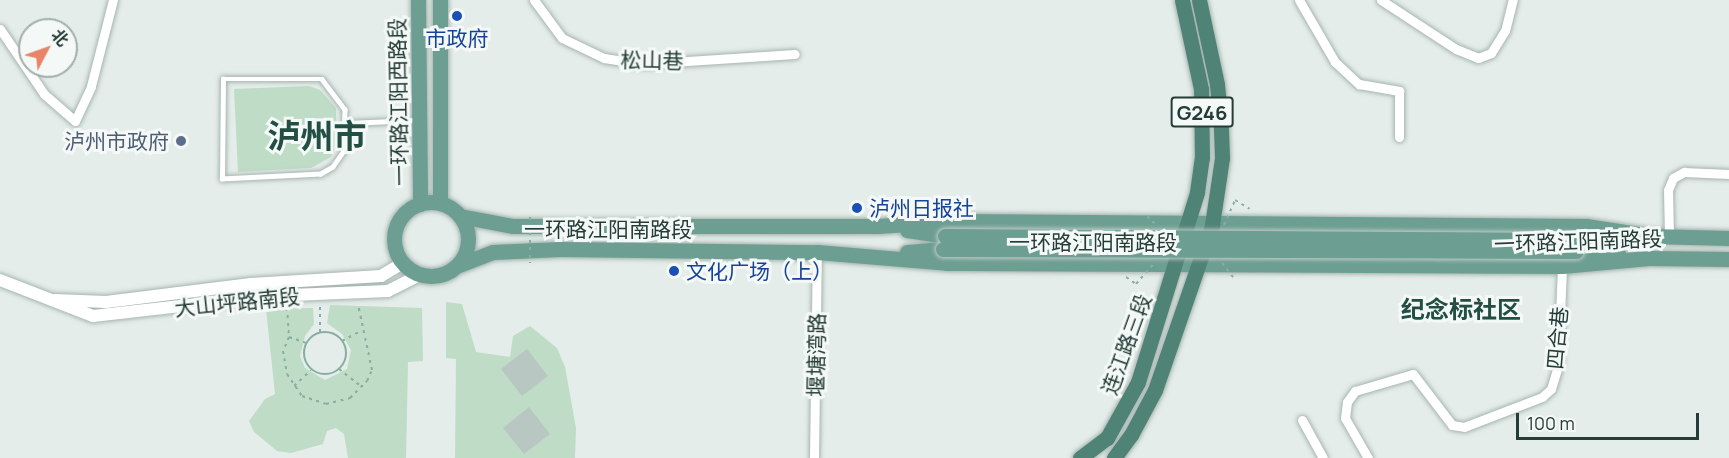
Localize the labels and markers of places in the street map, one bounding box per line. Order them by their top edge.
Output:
marker: 市政府 [450,9,464,23]
place label: 市政府 [426,25,488,51]
place label: 泸州市政府 [64,128,169,154]
marker: 泸州市政府 [174,134,188,148]
place label: 泸州日报社 [869,195,974,221]
marker: 泸州日报社 [850,201,864,215]
place label: 文化广场（上） [686,258,833,284]
marker: 文化广场（上） [667,264,681,278]

